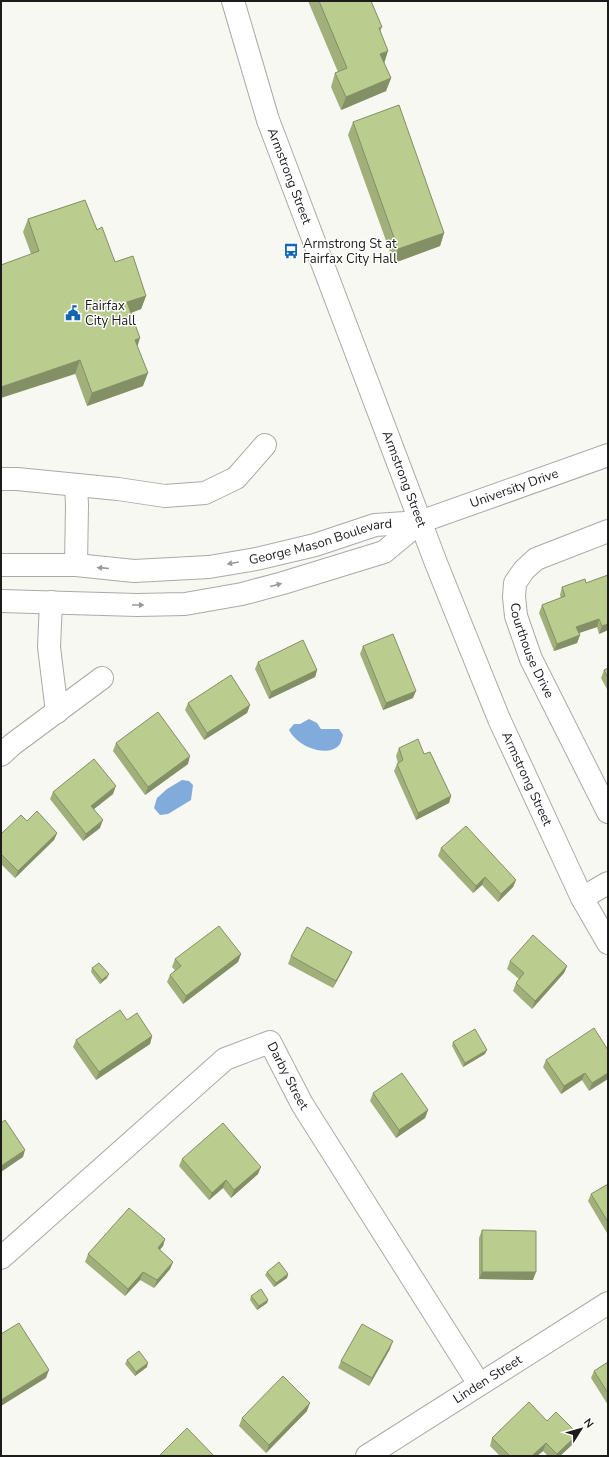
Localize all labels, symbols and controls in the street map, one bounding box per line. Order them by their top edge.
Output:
street label: Armstrong Street [263,125,316,227]
place label: Armstrong St at Fairfax City Hall [303,235,397,268]
bus stop icon: Armstrong St at Fairfax City Hall [282,242,300,260]
place label: Fairfax City Hall [85,297,136,330]
public building icon: Fairfax City Hall [64,304,82,322]
street label: Armstrong Street [378,428,431,530]
street label: University Drive [467,464,561,513]
street label: George Mason Boulevard [248,515,393,569]
one-way arrow [227,560,239,566]
one-way arrow [97,564,109,571]
one-way arrow [271,582,283,588]
one-way arrow [132,602,145,608]
street label: Courthouse Drive [506,602,558,701]
street label: Armstrong Street [497,729,556,829]
street label: Darby Street [263,1039,313,1114]
street label: Linden Street [450,1351,526,1408]
north arrow [561,1409,601,1449]
text: N [580,1415,597,1431]

